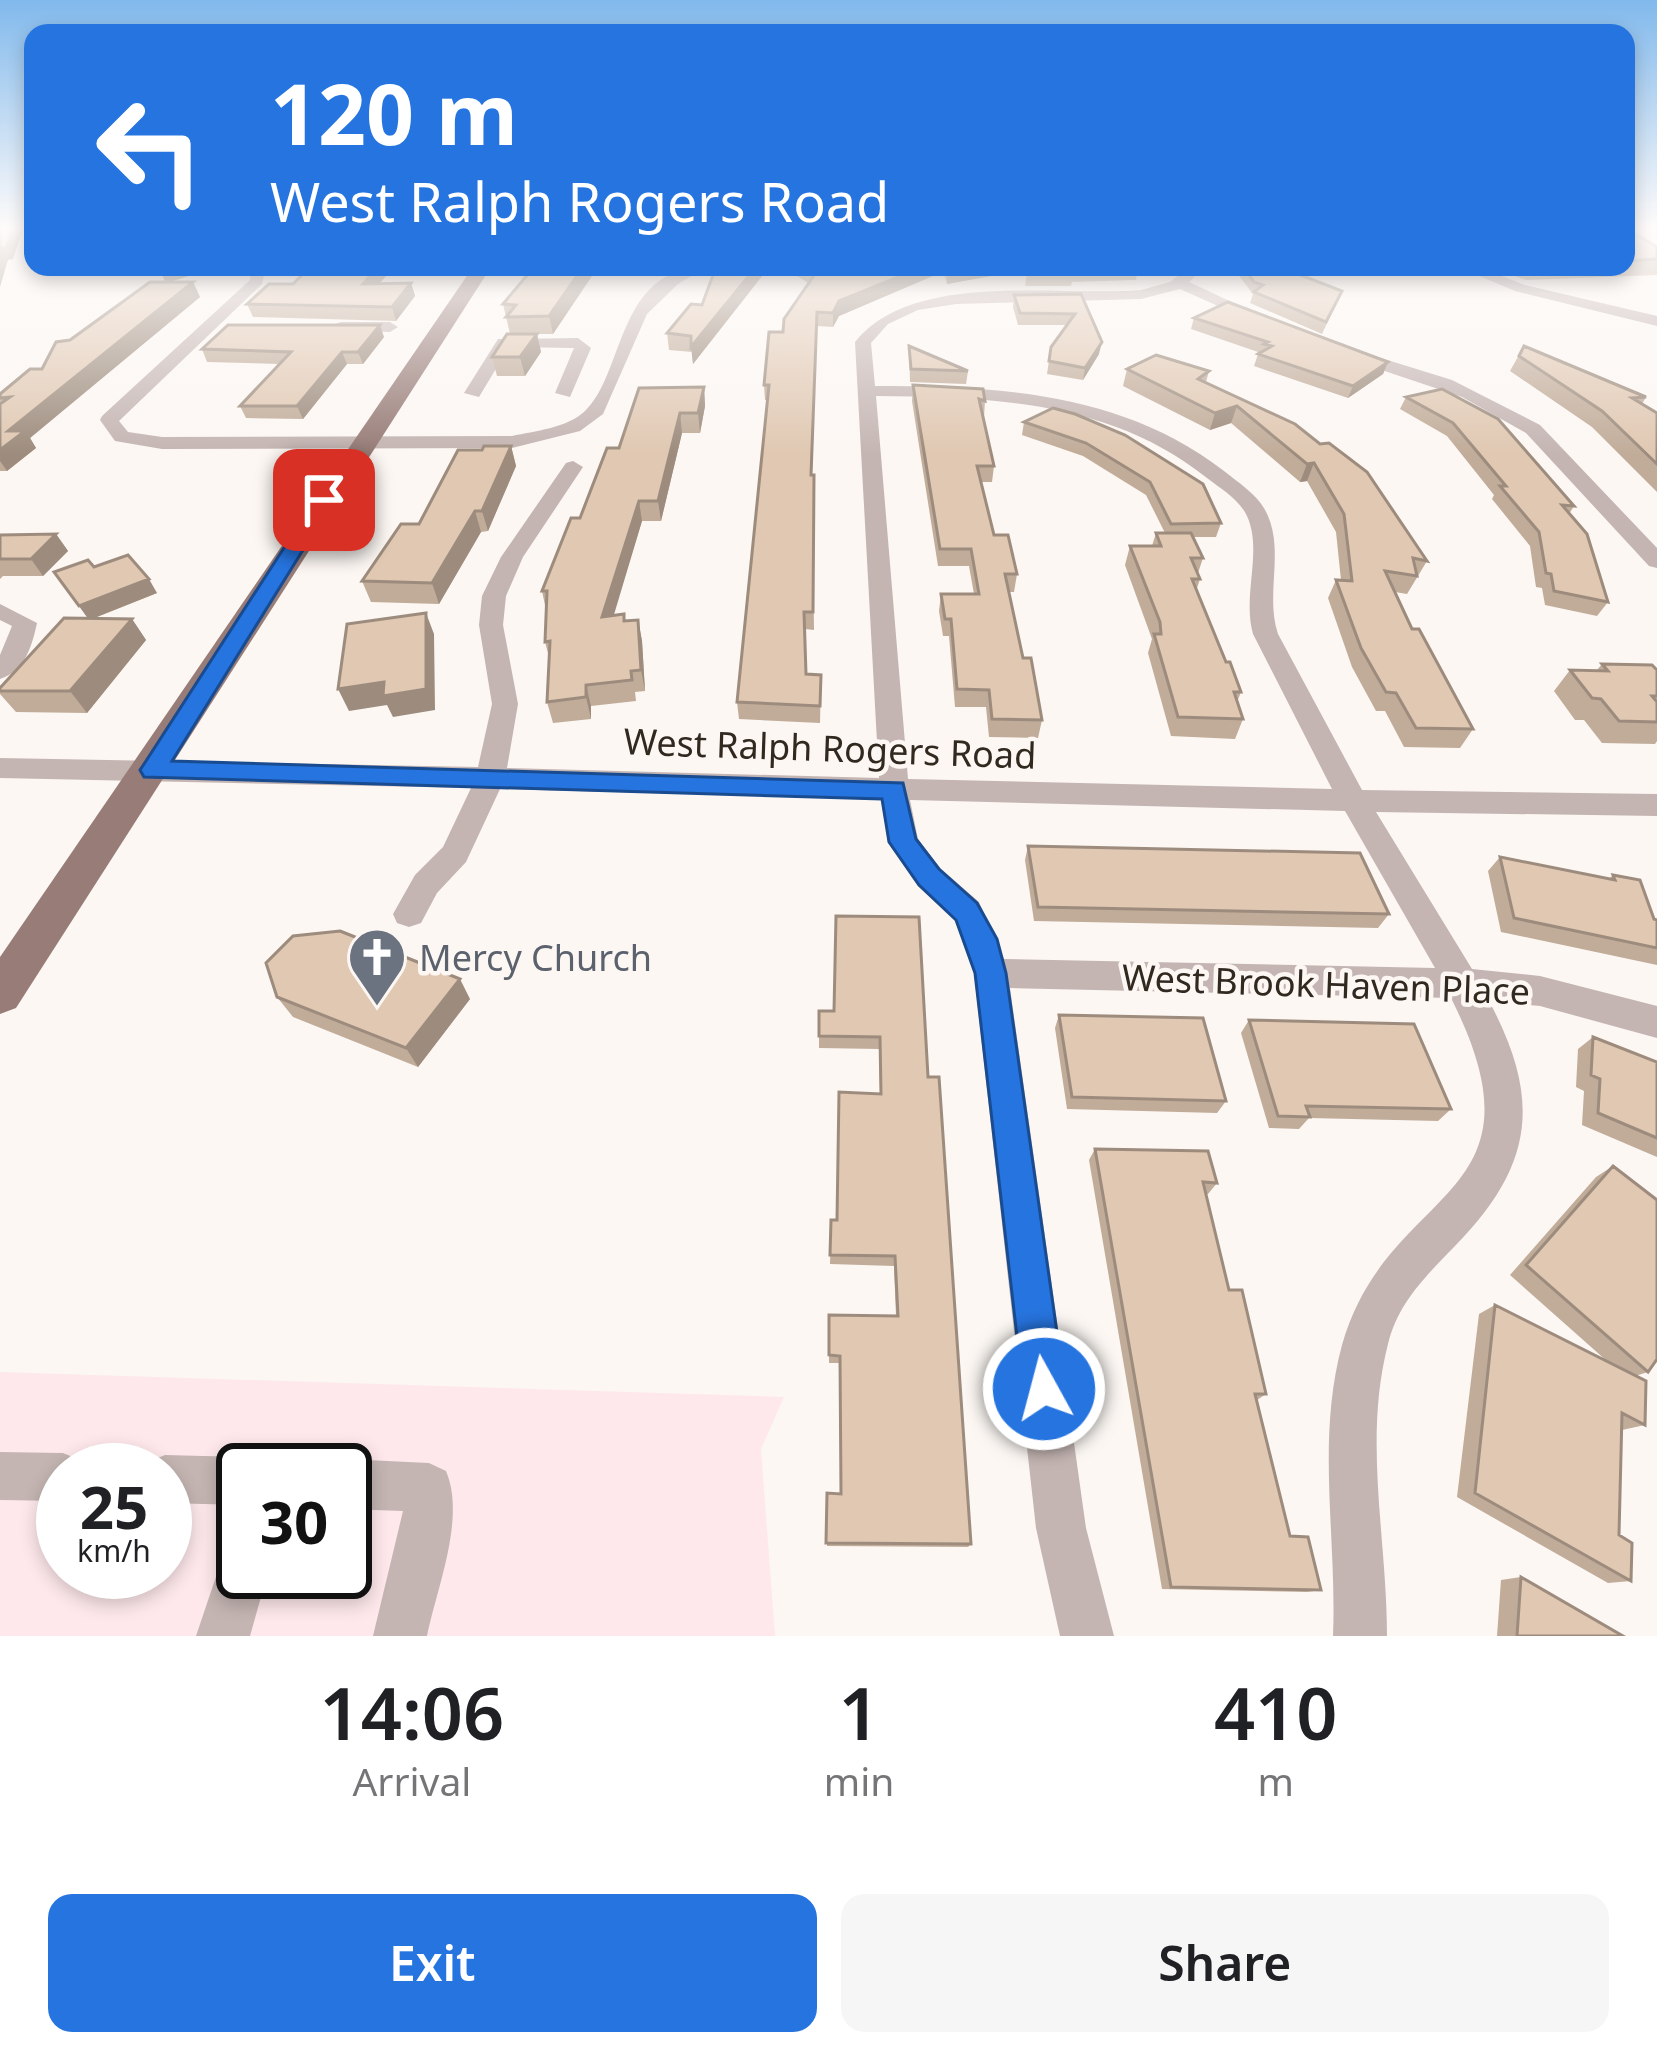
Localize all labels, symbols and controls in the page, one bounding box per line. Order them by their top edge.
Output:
text: 120 m [270,55,518,170]
icon: left [72,72,228,228]
text: West Ralph Rogers Road [270,164,889,238]
pin [273,449,375,551]
icon: arrive [291,467,357,533]
street label: West Ralph Rogers Road [623,716,1037,780]
church icon: Mercy Church [346,926,408,1008]
place label: Mercy Church [419,933,652,982]
street label: West Brook Haven Place [1121,952,1531,1016]
position arrow [981,1326,1107,1452]
speed limit sign: 30 [216,1443,372,1599]
text: 25 [80,1465,148,1547]
text: km/h [77,1530,151,1571]
text: 14:06 [320,1663,504,1761]
text: 1 [838,1663,880,1761]
text: 410 [1214,1663,1337,1761]
text: Arrival [352,1754,471,1807]
text: min [824,1754,894,1807]
text: m [1257,1754,1294,1807]
button: Exit [48,1894,817,2032]
button: Share [841,1894,1609,2032]

